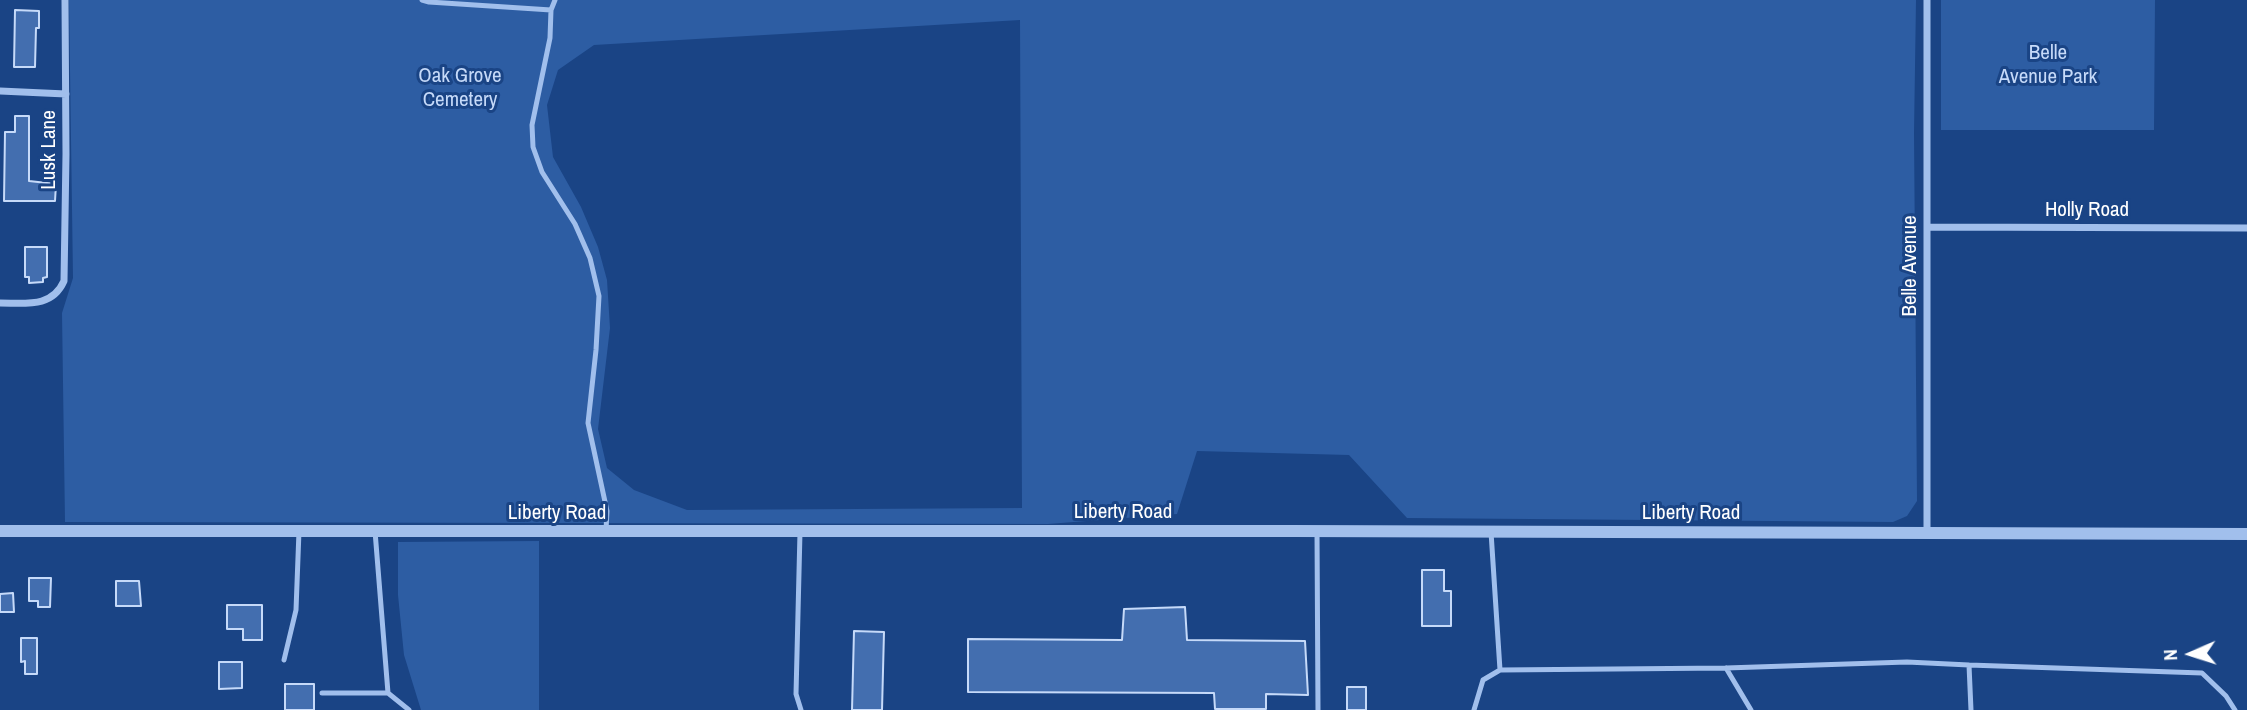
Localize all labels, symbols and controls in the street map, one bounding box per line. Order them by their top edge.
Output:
park label: Belle Avenue Park [1999,40,2097,90]
park label: Oak Grove Cemetery [418,63,502,113]
street label: Lusk Lane [36,110,62,190]
street label: Holly Road [2045,197,2129,223]
street label: Belle Avenue [1897,215,1923,317]
street label: Liberty Road [1074,499,1172,525]
street label: Liberty Road [508,500,606,526]
street label: Liberty Road [1642,500,1740,526]
north arrow [2156,619,2226,689]
text: N [2157,649,2183,661]

